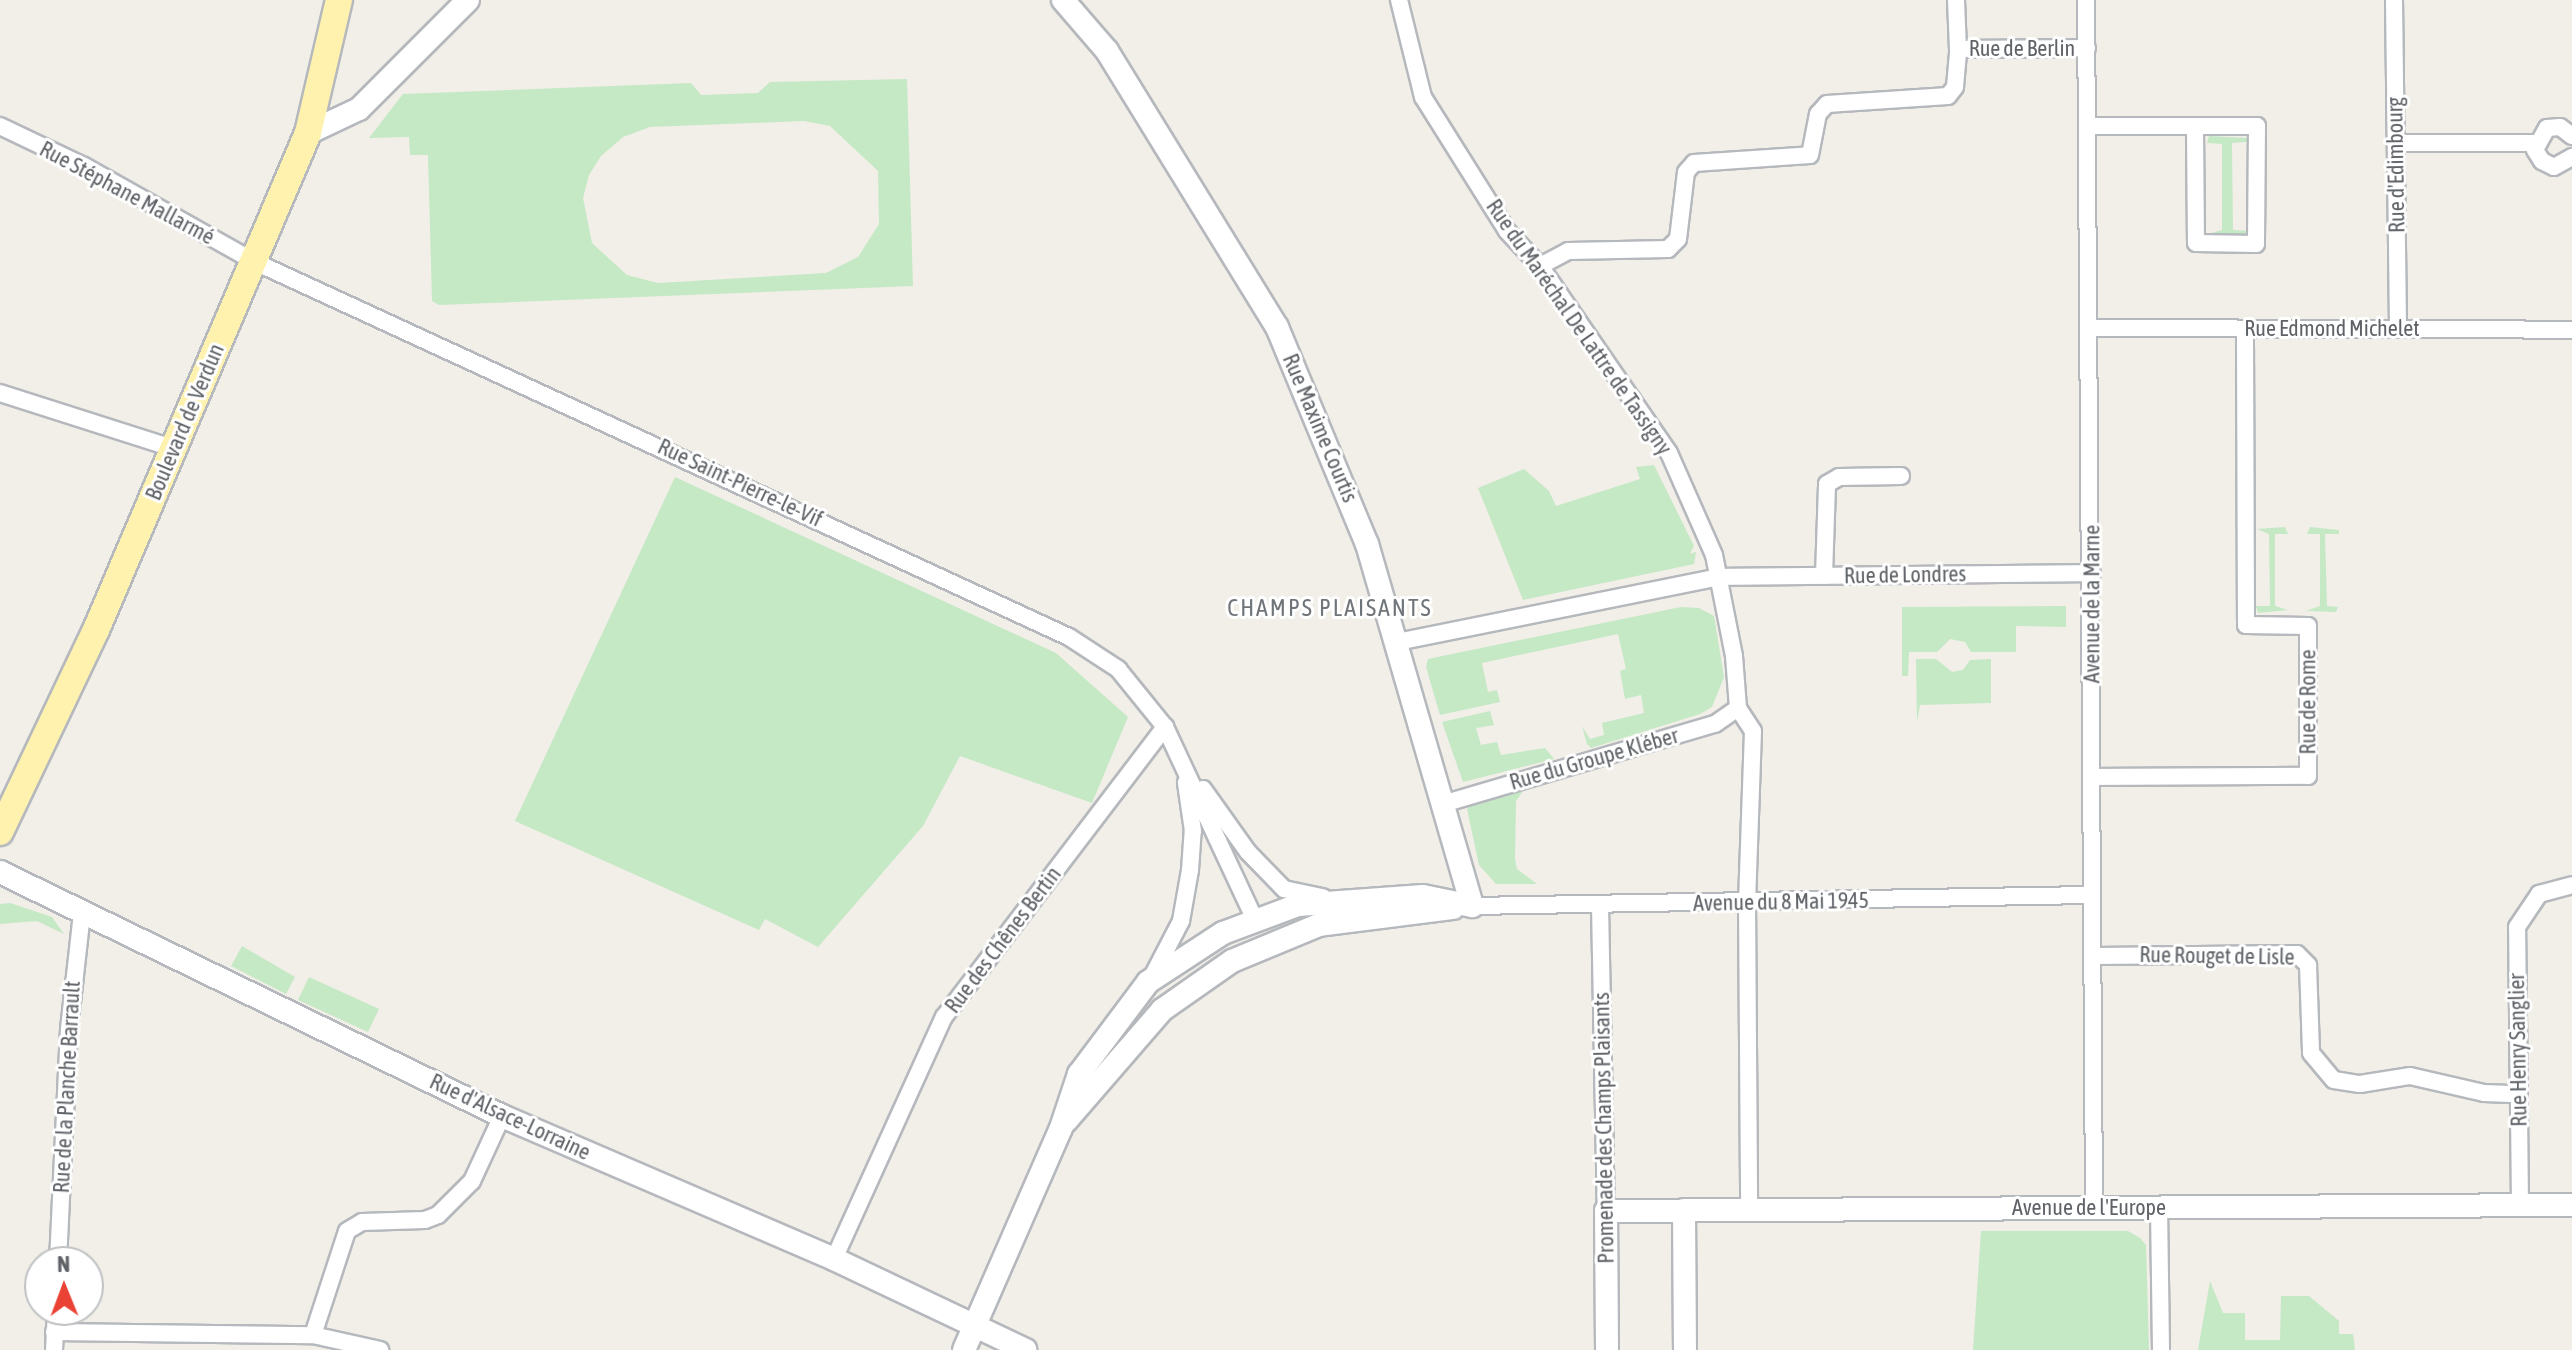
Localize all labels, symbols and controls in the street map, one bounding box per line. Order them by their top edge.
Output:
street label: Rue de Berlin [1969,36,2075,62]
street label: Rue d'Edimbourg [2382,97,2410,233]
street label: Rue Stéphane Mallarmé [35,136,219,250]
street label: Rue du Maréchal De Lattre de Tassigny [1481,194,1677,460]
street label: Rue Edmond Michelet [2244,316,2420,342]
street label: Boulevard de Verdun [140,340,230,504]
street label: Rue Maxime Courtis [1277,350,1363,506]
street label: Rue Saint-Pierre-le-Vif [654,433,826,533]
street label: Avenue de la Marne [2079,525,2105,683]
street label: Rue de Londres [1844,561,1966,589]
district label: CHAMPS PLAISANTS [1227,594,1433,622]
street label: Rue de Rome [2295,649,2321,755]
street label: Rue du Groupe Kléber [1506,722,1682,796]
street label: Rue des Chênes Bertin [939,862,1067,1018]
street label: Avenue du 8 Mai 1945 [1693,887,1869,917]
street label: Rue Rouget de Lisle [2139,941,2295,971]
street label: Rue Henry Sanglier [2503,973,2533,1127]
street label: Rue de la Planche Barrault [48,980,86,1194]
street label: Promenade des Champs Plaisants [1588,992,1620,1264]
street label: Rue d'Alsace-Lorraine [425,1068,595,1166]
street label: Avenue de l'Europe [2012,1195,2166,1221]
north arrow [24,1246,104,1326]
text: N [57,1251,70,1277]

